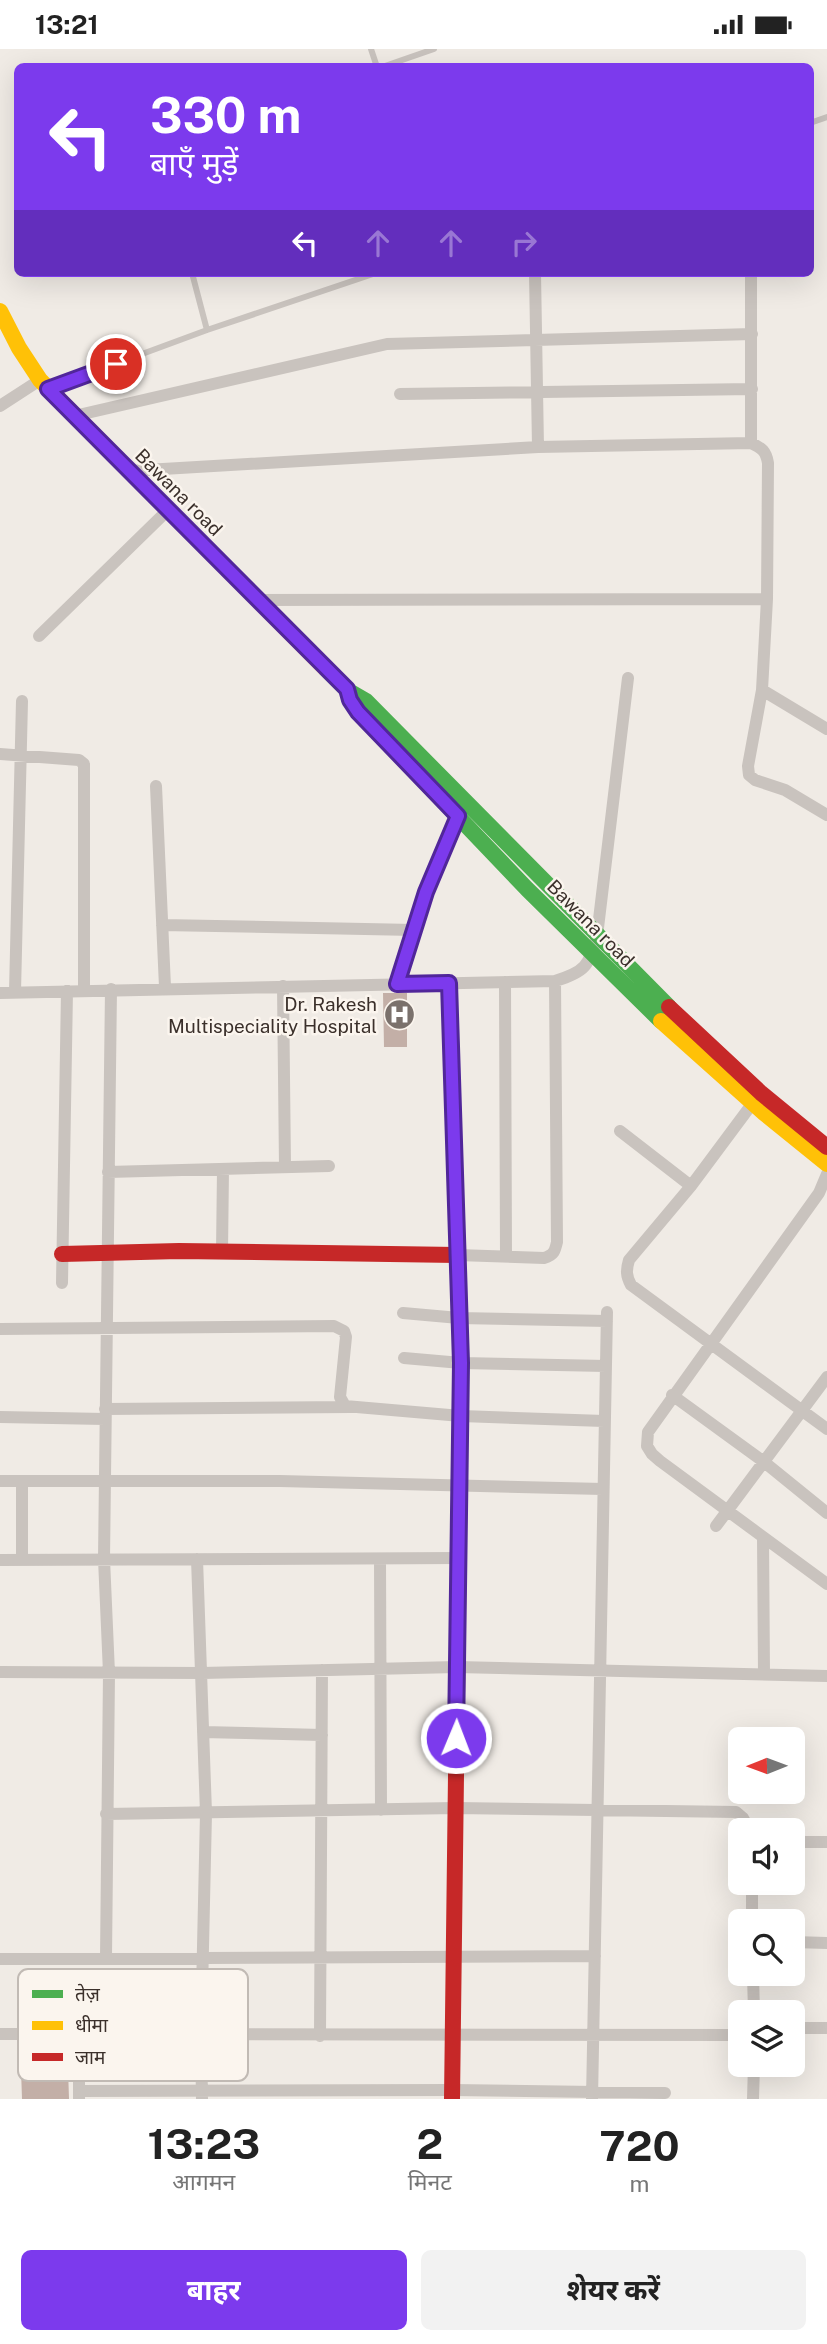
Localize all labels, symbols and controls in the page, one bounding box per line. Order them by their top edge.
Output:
text: 13:21 [35,9,99,40]
text: 330 m [150,86,301,144]
icon: left [35,91,126,182]
text: बाएँ मुड़ें [150,145,238,182]
icon: left [286,224,324,262]
icon: ahead [359,224,397,262]
icon: ahead [432,224,470,262]
icon: right [505,224,543,262]
pin [86,334,146,394]
icon: arrive [97,345,135,383]
street label: Bawana road [131,444,227,540]
street label: Bawana road [543,875,639,971]
place label: Dr. Rakesh Multispeciality Hospital [168,993,377,1037]
hospital icon: Dr. Rakesh Multispeciality Hospital [383,998,417,1032]
position arrow [419,1701,493,1775]
north arrow [728,1727,805,1804]
map controls [728,1727,805,2077]
button: sound [728,1818,805,1895]
button: search [728,1909,805,1986]
legend [18,1969,248,2081]
text: तेज़ [75,1983,101,2005]
button: layers [728,2000,805,2077]
text: धीमा [75,2014,109,2036]
text: जाम [75,2046,106,2068]
text: 13:23 [148,2119,260,2168]
text: 2 [416,2119,443,2168]
text: 720 [599,2121,679,2170]
text: आगमन [172,2168,235,2195]
text: मिनट [408,2168,452,2195]
text: m [629,2170,649,2197]
button: बाहर [21,2250,407,2330]
button: शेयर करें [421,2250,806,2330]

